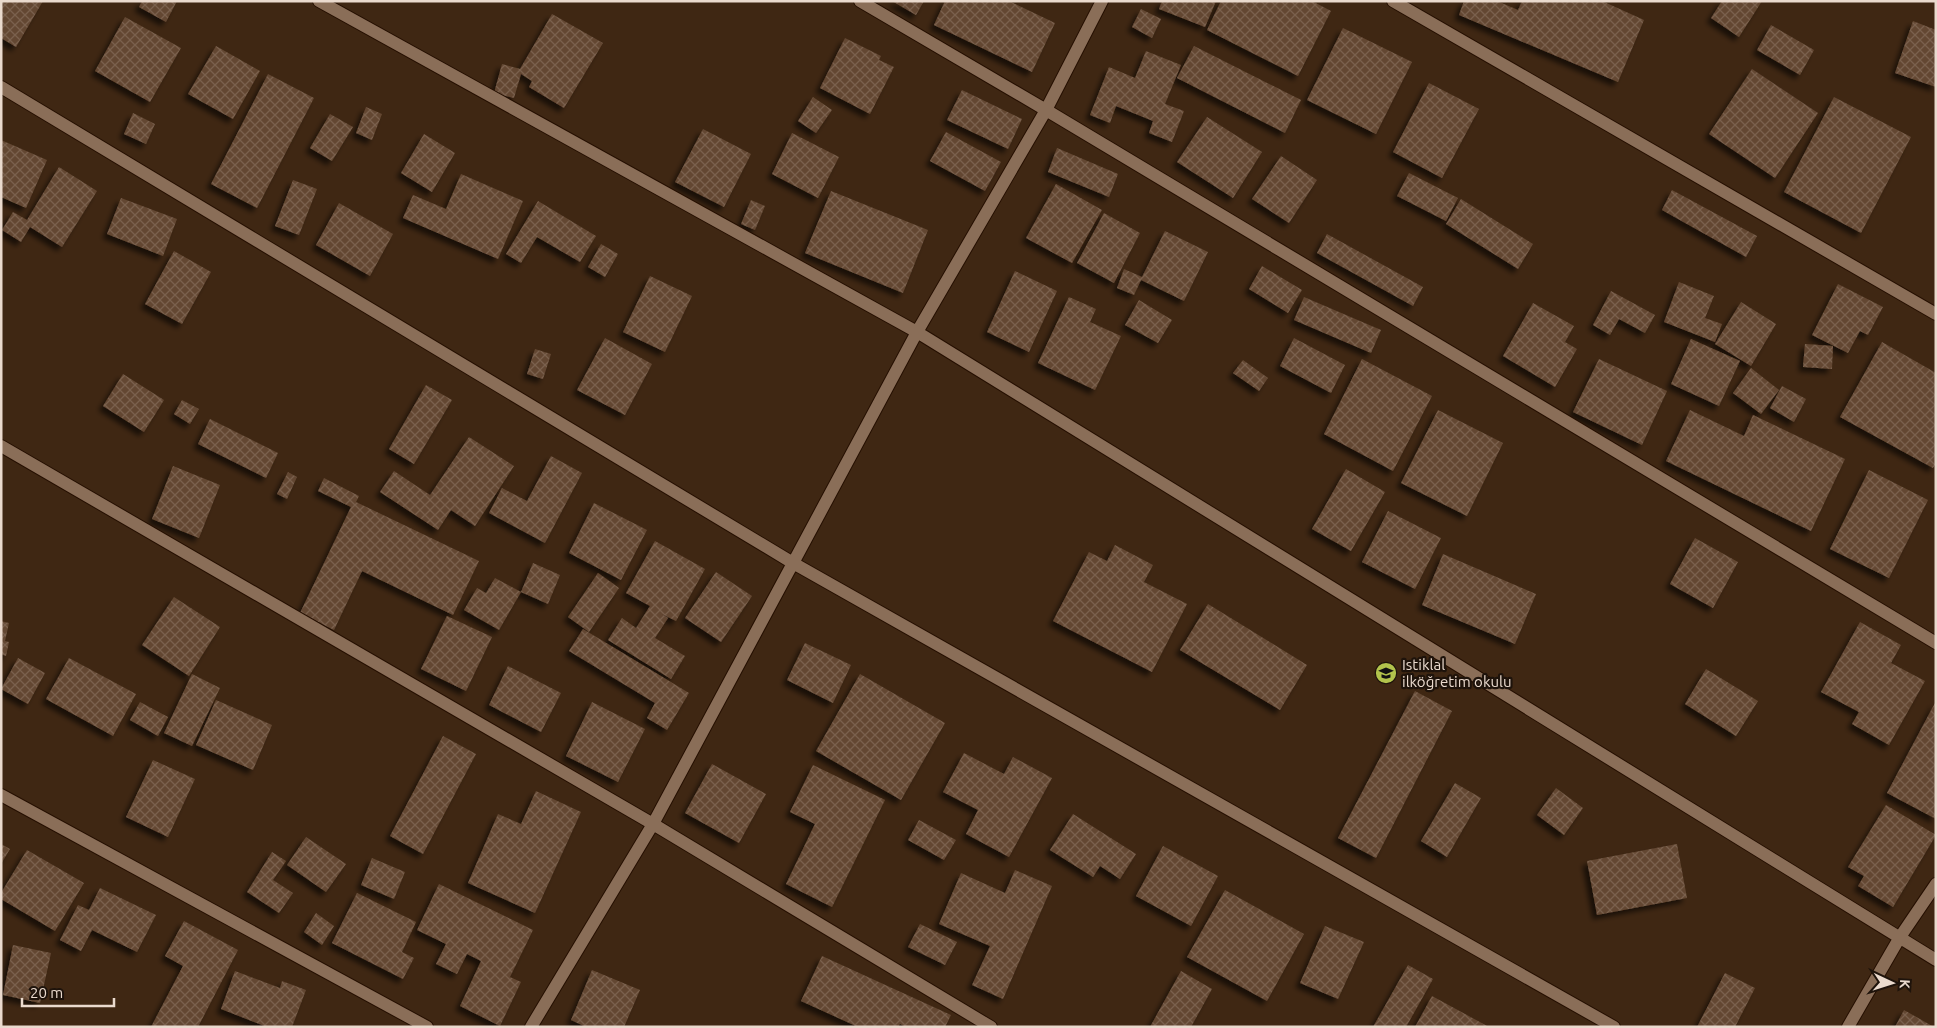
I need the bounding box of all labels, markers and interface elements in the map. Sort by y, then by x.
place label: Istiklal ilköğretim okulu [1402,656,1512,690]
school or university icon: Istiklal ilköğretim okulu [1374,661,1398,685]
north arrow [1867,958,1917,1008]
scale bar [22,976,115,1008]
text: K [1897,979,1913,990]
text: 20 m [30,984,63,1001]

